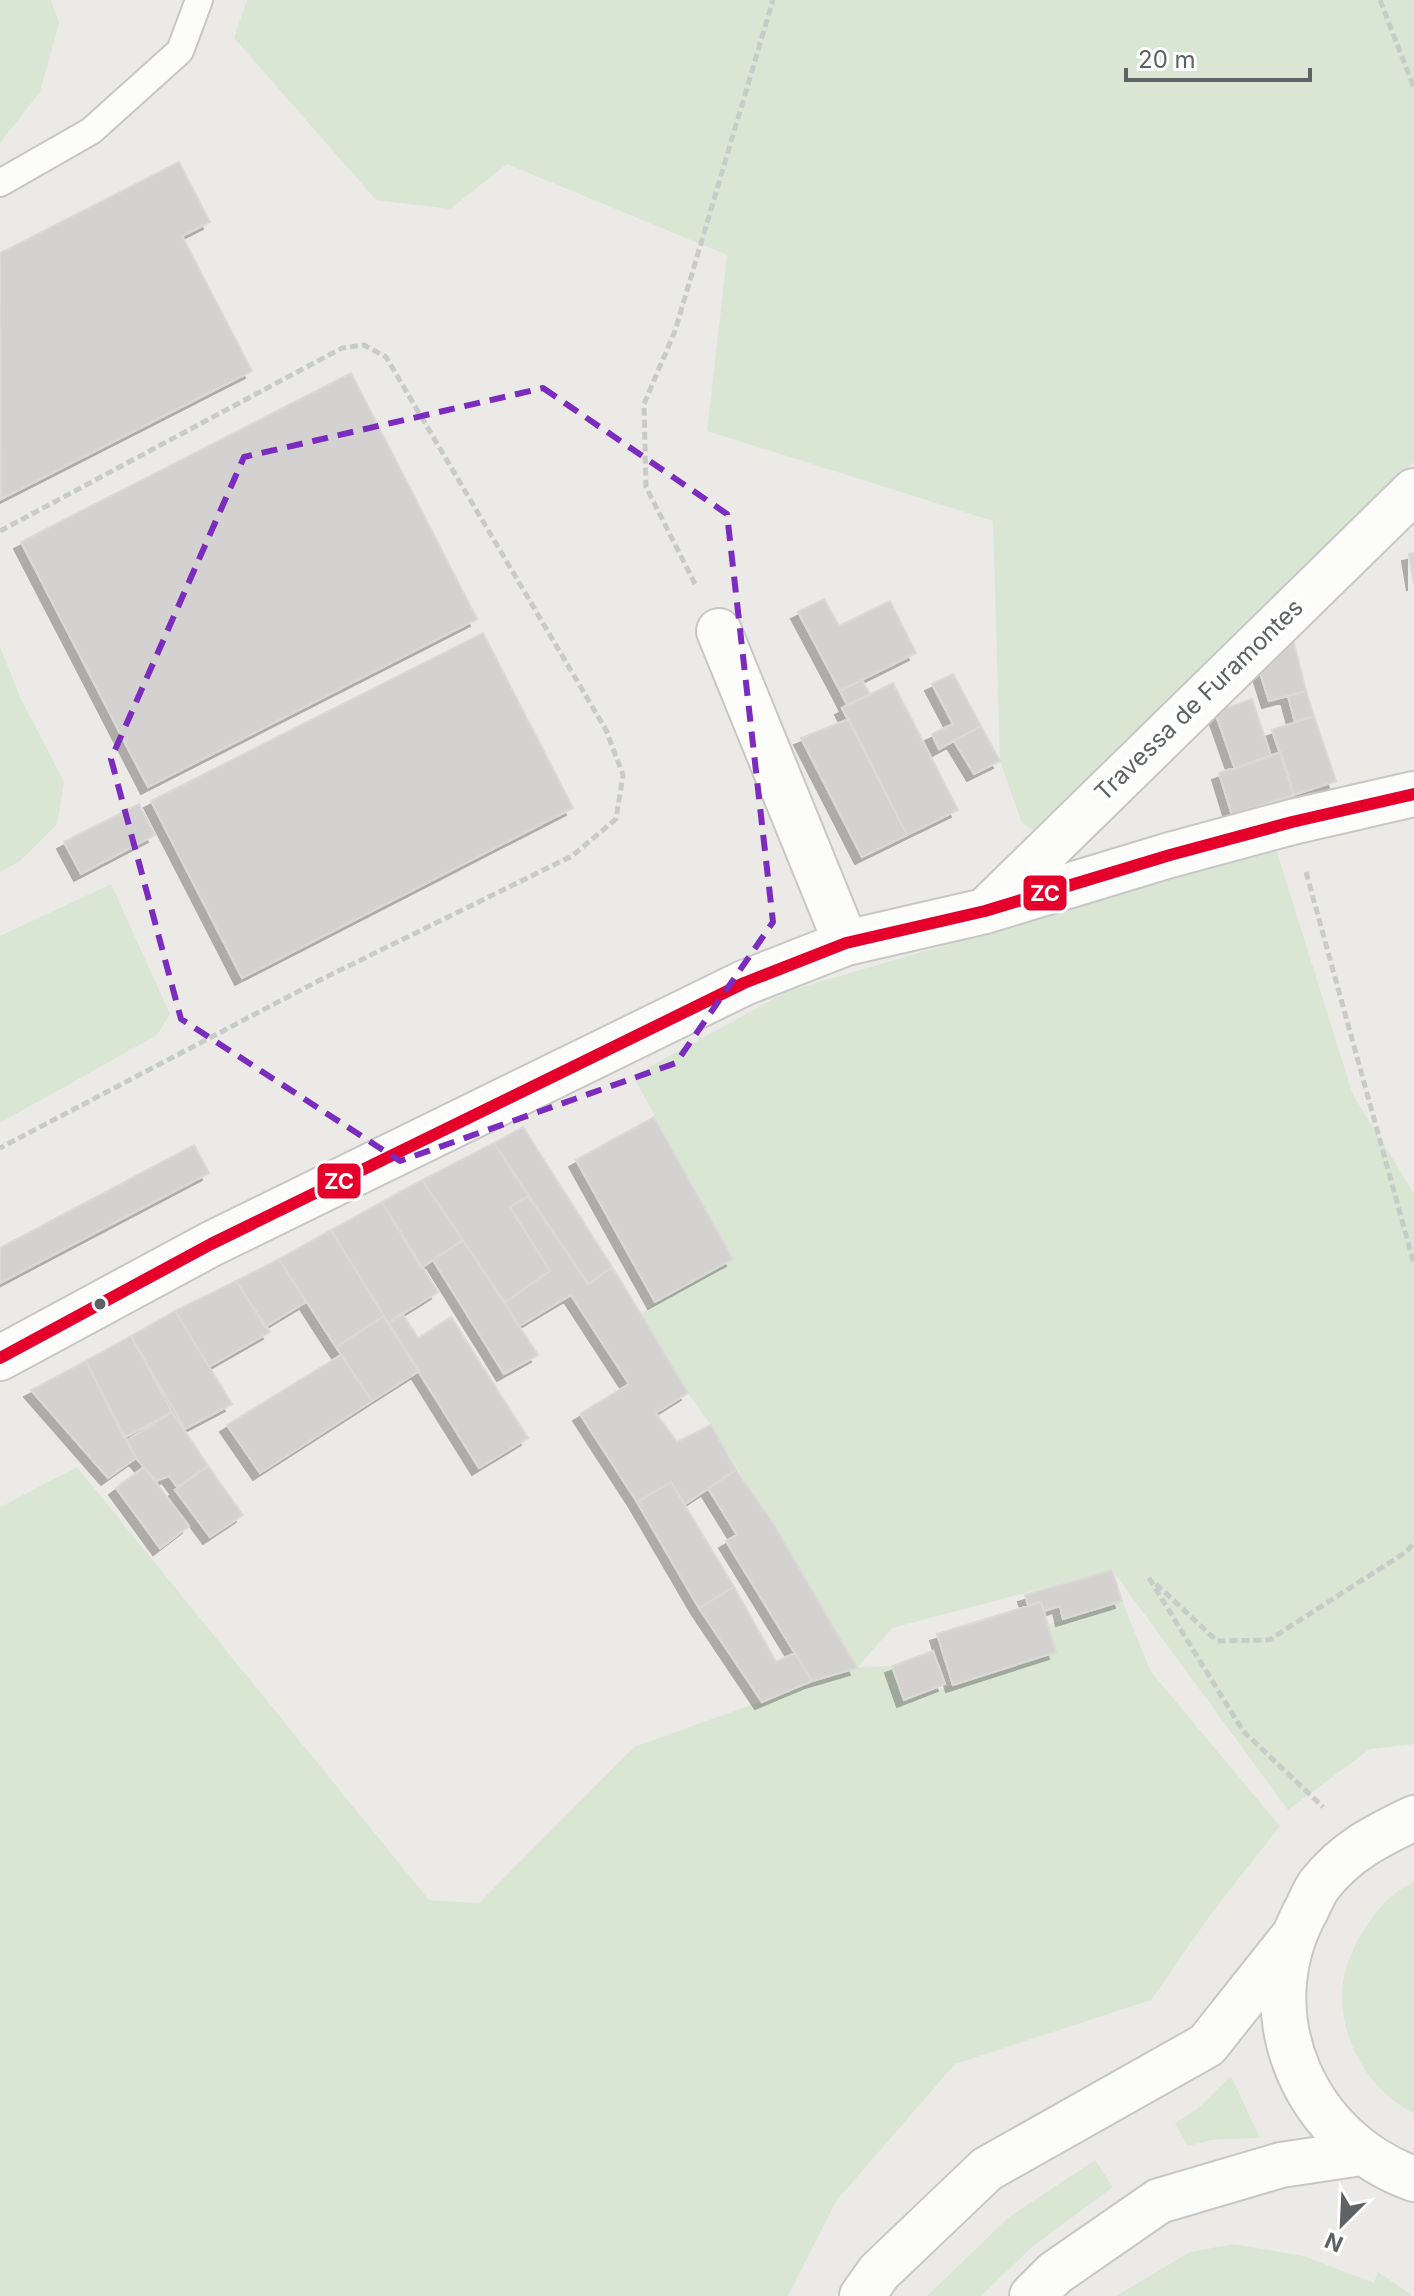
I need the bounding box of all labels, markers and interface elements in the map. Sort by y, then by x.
scale bar [1126,32,1310,82]
text: 20 m [1138,45,1196,74]
street label: Travessa de Furamontes [1089,593,1309,807]
line badge: ZC [1022,874,1068,912]
text: ZC [1030,880,1060,906]
line badge: ZC [316,1162,362,1200]
text: ZC [324,1168,354,1194]
unlabelled marker [92,1296,108,1312]
north arrow [1302,2184,1382,2264]
text: N [1321,2227,1347,2258]

